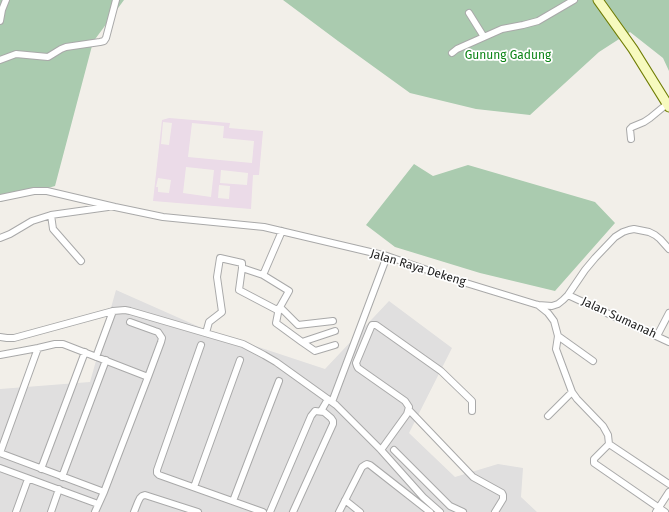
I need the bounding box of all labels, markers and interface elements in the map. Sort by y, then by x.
park label: Gunung Gadung [465,49,551,63]
street label: Jalan Raya Dekeng [368,247,468,289]
street label: Jalan Sumanah [579,294,659,342]

